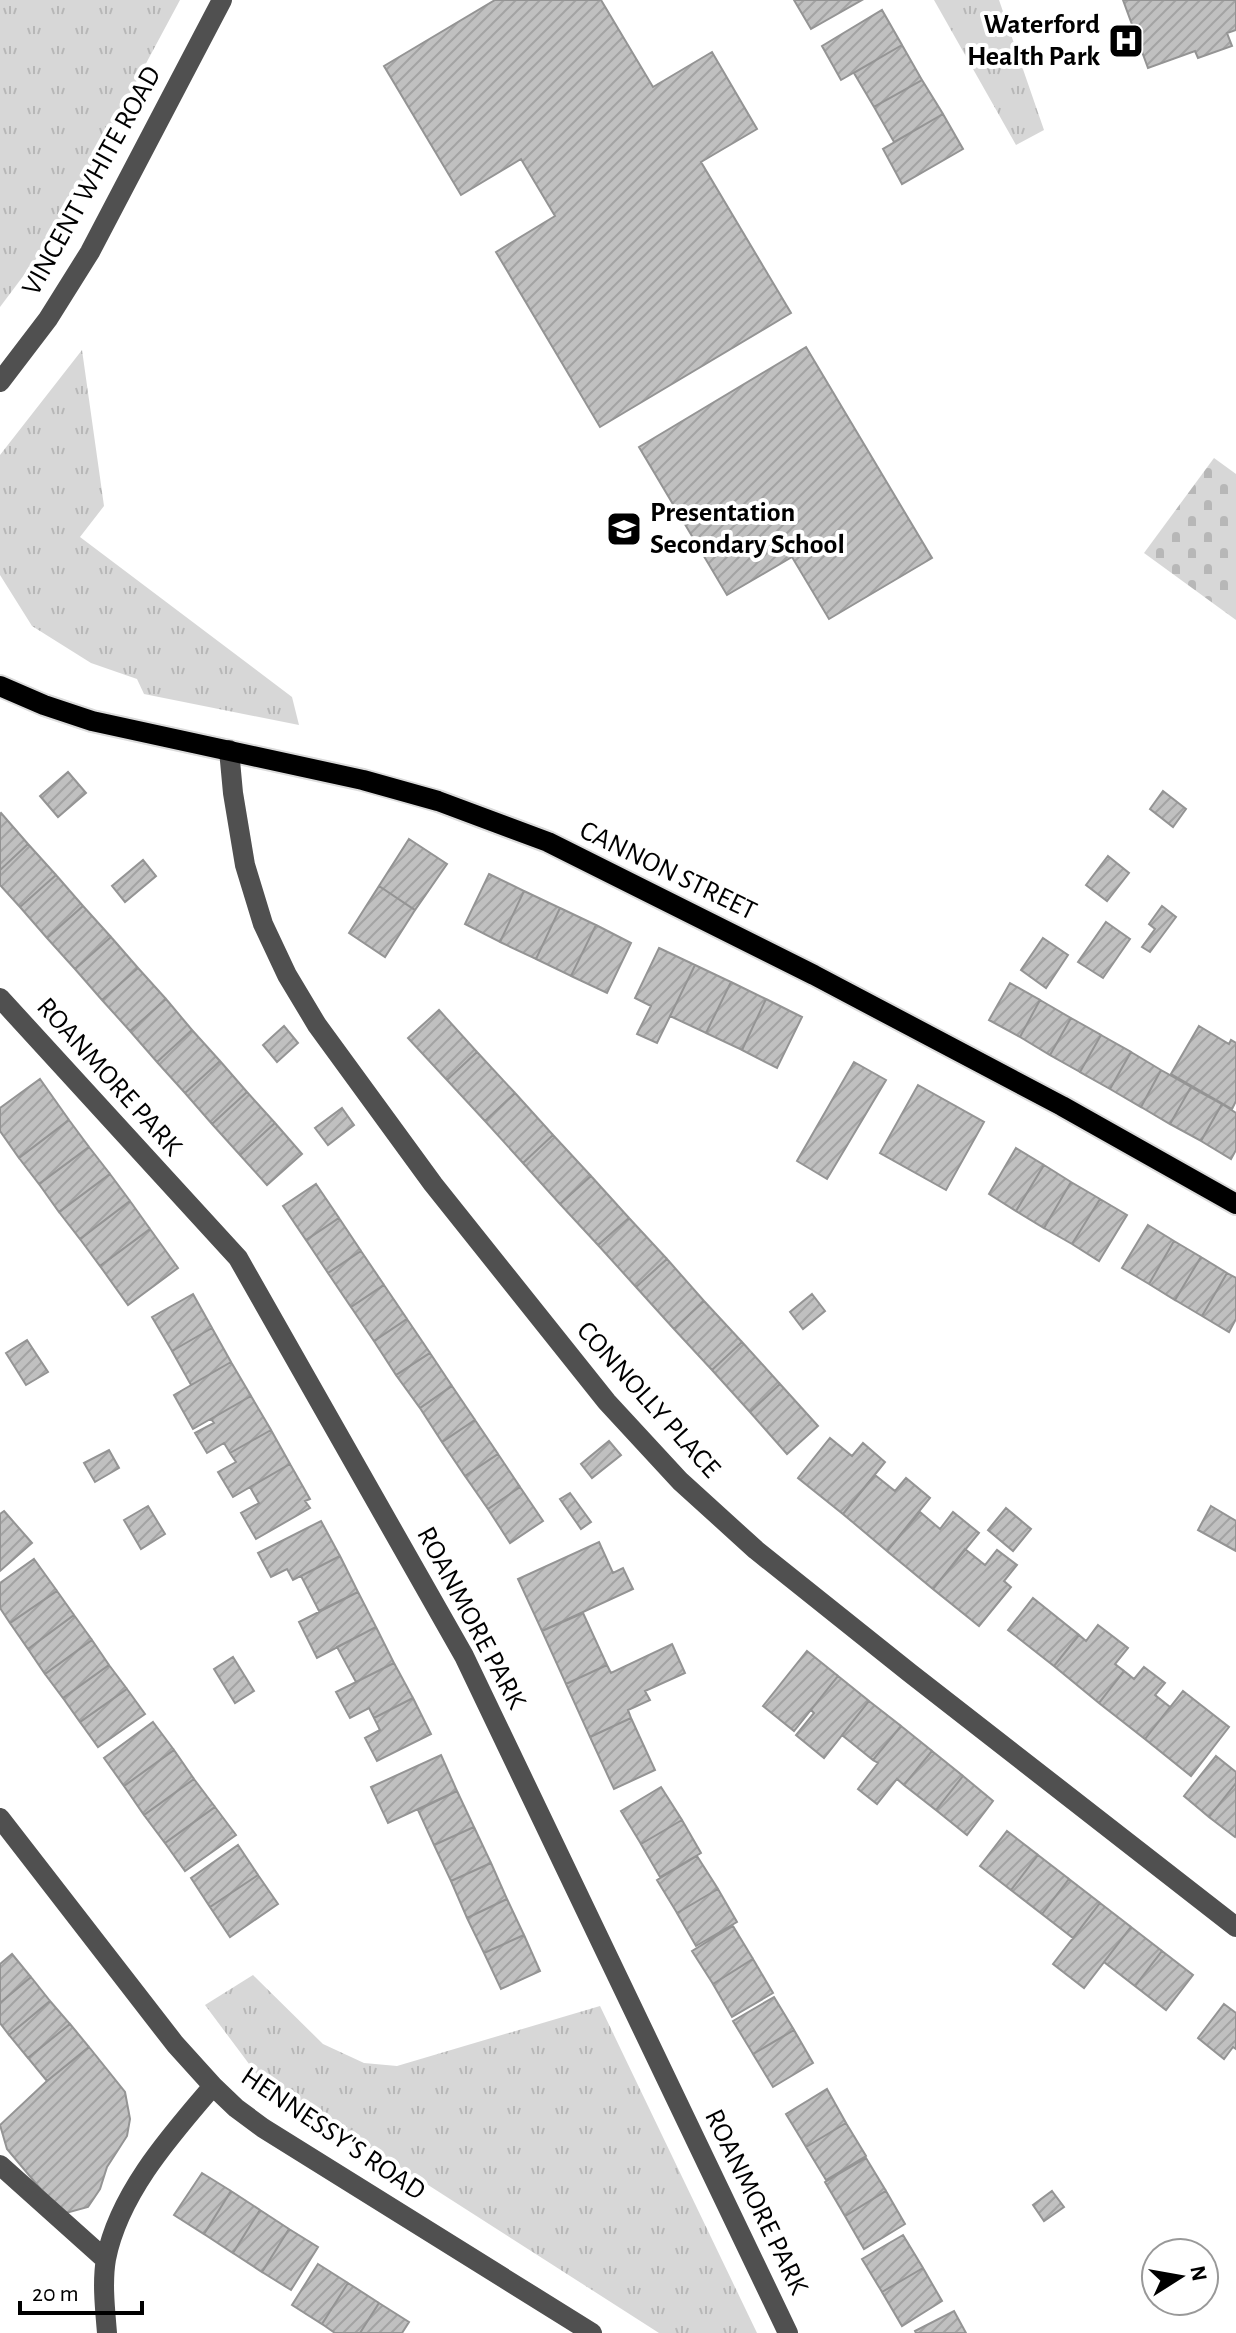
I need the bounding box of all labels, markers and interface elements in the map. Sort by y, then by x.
place label: Waterford Health Park [967,11,1100,71]
hospital icon: Waterford Health Park [1107,22,1145,60]
street label: VINCENT WHITE ROAD [17,62,167,300]
place label: Presentation Secondary School [650,499,845,559]
school or university icon: Presentation Secondary School [605,510,643,548]
street label: CANNON STREET [575,816,761,926]
street label: ROANMORE PARK [31,993,187,1162]
street label: CONNOLLY PLACE [571,1317,725,1483]
street label: ROANMORE PARK [411,1522,531,1714]
street label: HENNESSY'S ROAD [236,2062,430,2206]
street label: ROANMORE PARK [699,2105,813,2299]
north arrow [1140,2237,1220,2317]
text: N [1186,2264,1211,2283]
scale bar [20,2265,142,2315]
text: 20 m [32,2282,79,2306]

